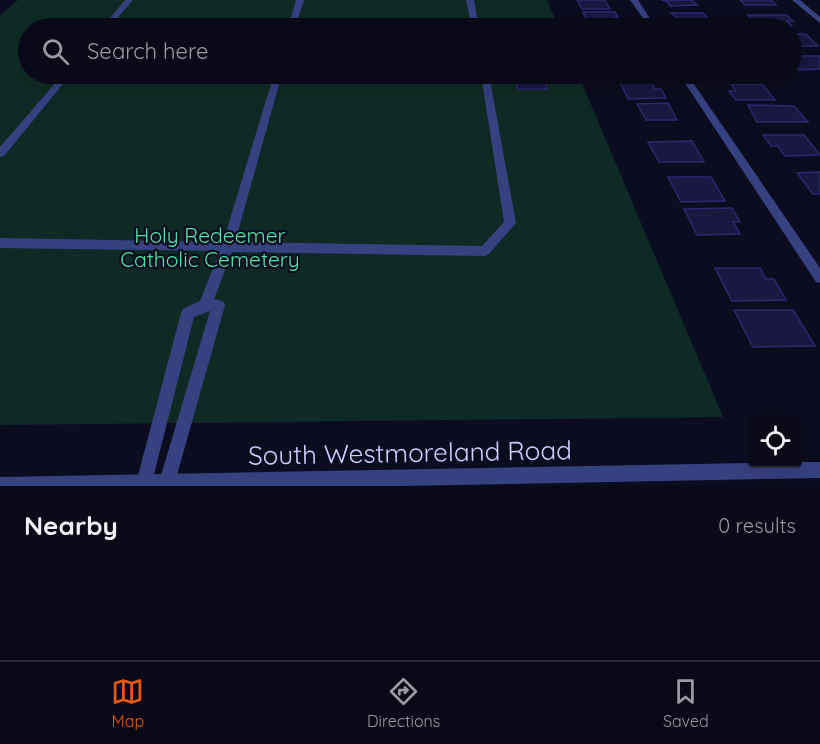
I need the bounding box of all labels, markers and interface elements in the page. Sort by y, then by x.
search box [18,18,802,84]
icon: search [39,35,72,68]
text: Search here [87,37,208,65]
park label: Holy Redeemer Catholic Cemetery [120,222,300,272]
map controls [748,414,802,468]
button: locate [748,414,802,468]
street label: South Westmoreland Road [248,433,572,472]
text: Nearby [24,509,118,542]
text: 0 results [718,513,796,538]
tab: Map [111,675,144,731]
tab: Directions [367,675,440,731]
tab: Saved [663,675,709,731]

